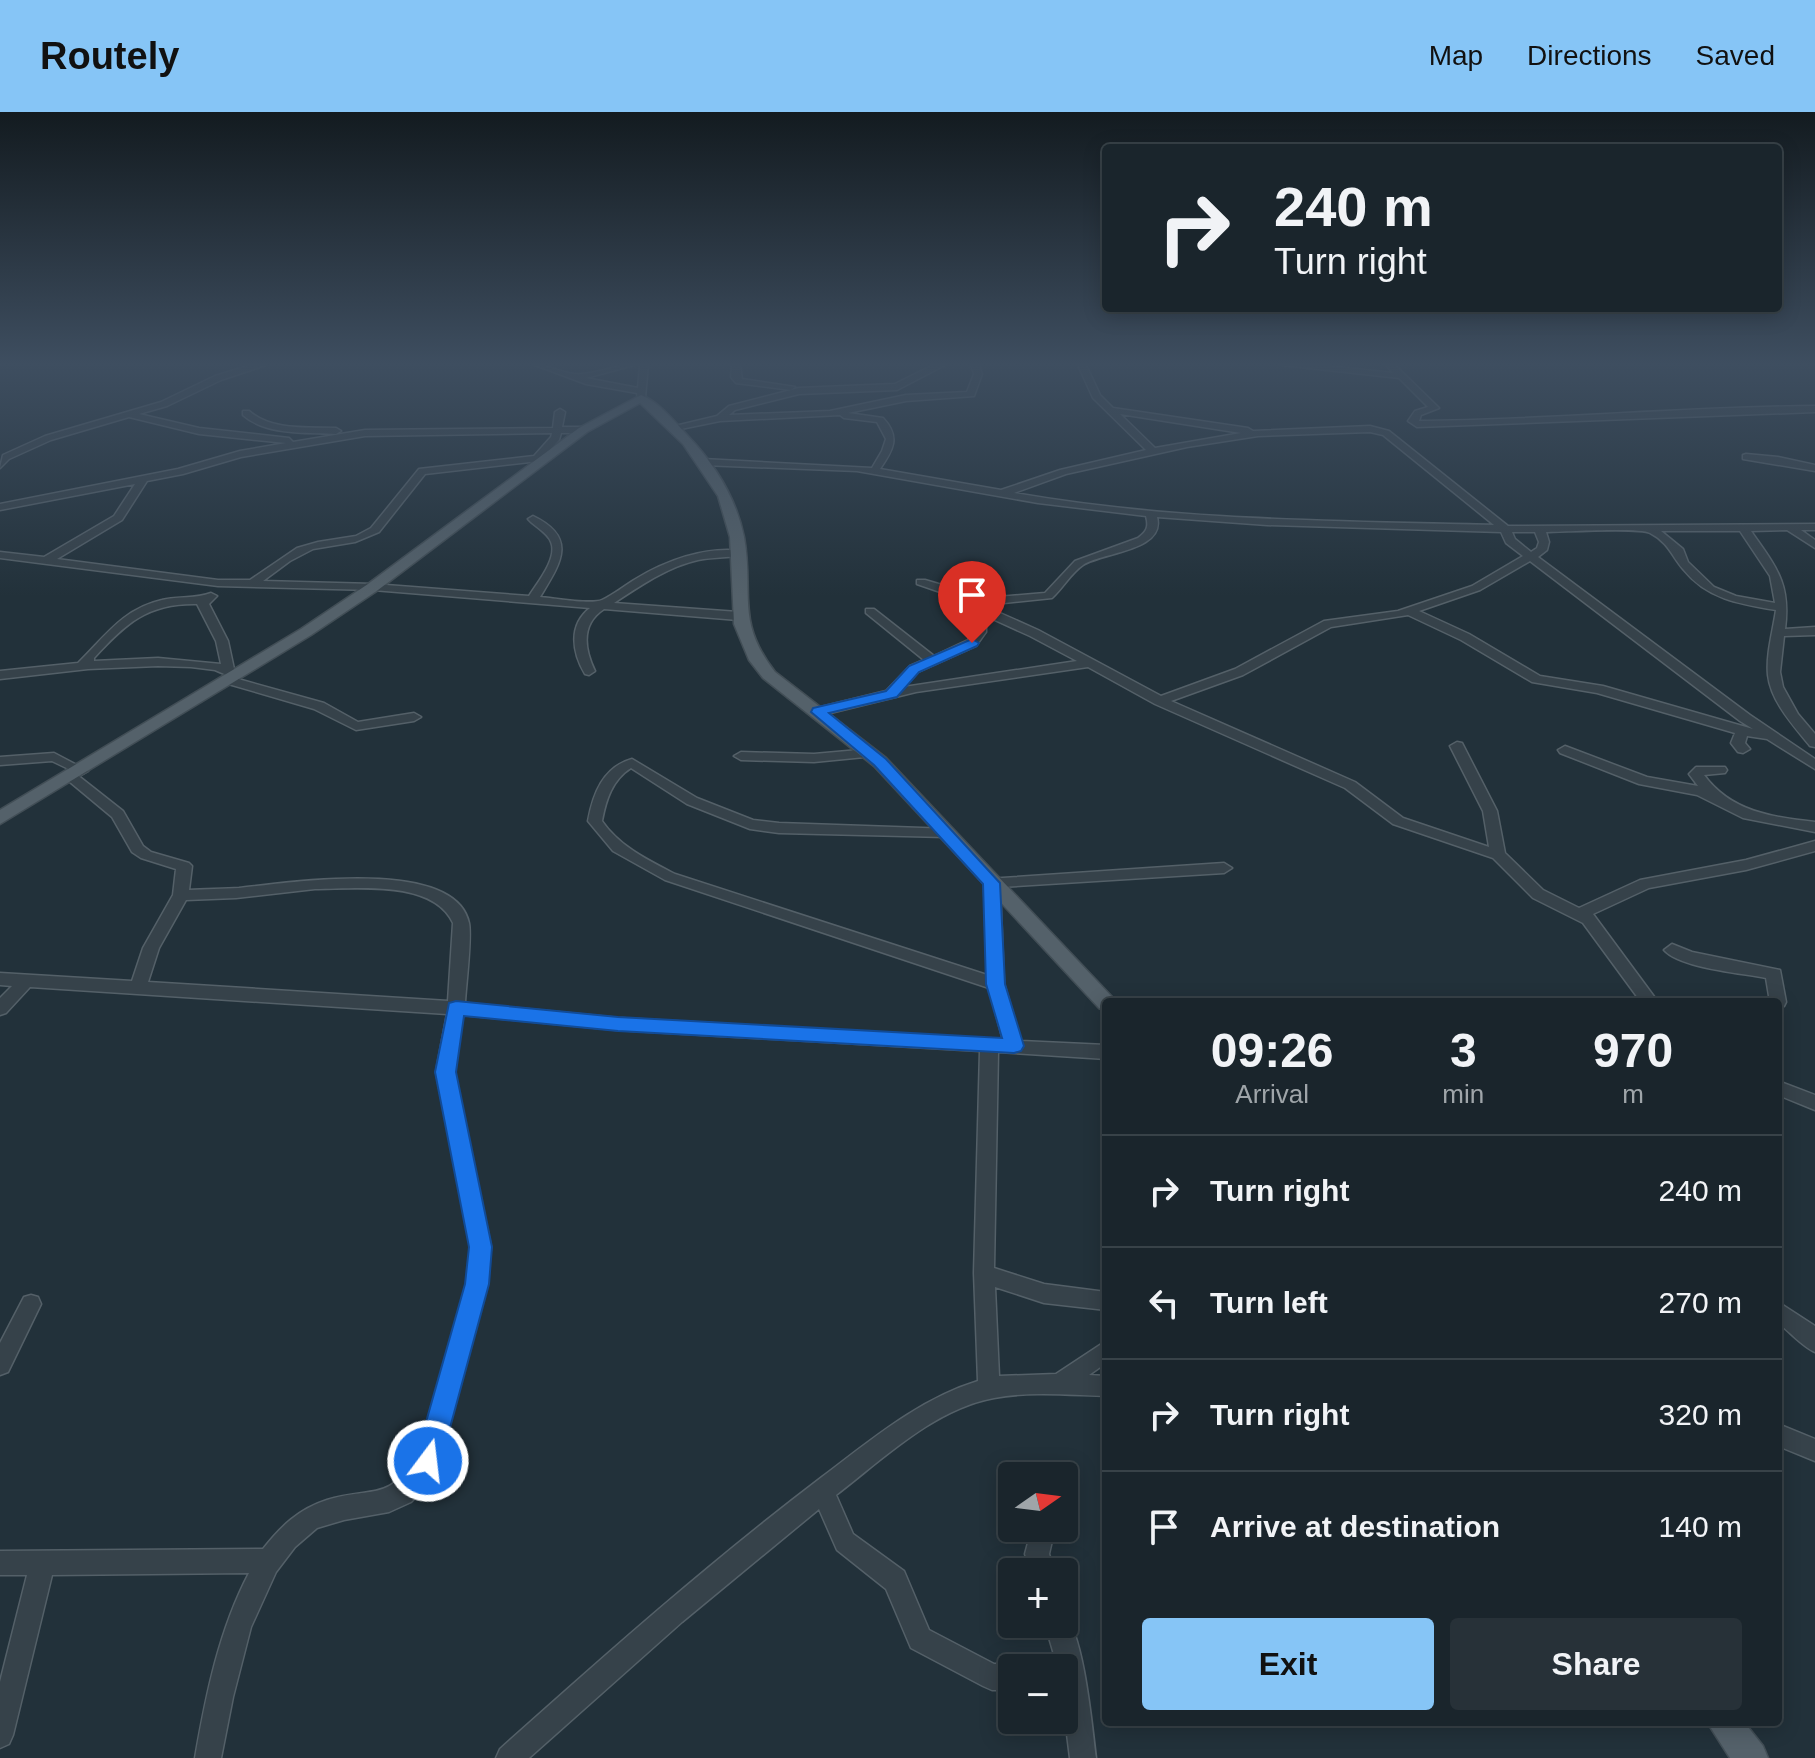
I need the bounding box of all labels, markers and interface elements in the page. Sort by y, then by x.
text: Routely [40,35,179,77]
text: Map [1429,40,1483,71]
text: Directions [1527,40,1652,71]
text: Saved [1696,40,1775,71]
text: 240 m [1274,175,1433,238]
icon: right [1142,176,1246,280]
text: Turn right [1274,241,1427,282]
pin [938,561,1006,643]
icon: arrive [950,573,994,617]
text: 09:26 [1211,1024,1334,1077]
text: 3 [1450,1024,1477,1077]
text: 970 [1593,1024,1673,1077]
text: Arrival [1235,1079,1309,1109]
text: min [1442,1079,1484,1109]
text: m [1622,1079,1644,1109]
icon: right [1142,1169,1186,1213]
text: Turn right [1210,1174,1349,1207]
text: 240 m [1659,1174,1742,1207]
icon: left [1142,1281,1186,1325]
text: Turn left [1210,1286,1328,1319]
text: 270 m [1659,1286,1742,1319]
icon: right [1142,1393,1186,1437]
text: Turn right [1210,1398,1349,1431]
text: 320 m [1659,1398,1742,1431]
position arrow [386,1419,470,1503]
north arrow [998,1462,1078,1542]
map controls [998,1462,1078,1734]
icon: arrive [1142,1505,1186,1549]
text: Arrive at destination [1210,1510,1500,1543]
text: 140 m [1659,1510,1742,1543]
button: + [998,1558,1078,1638]
button: Exit [1142,1618,1434,1710]
button: Share [1450,1618,1742,1710]
button: − [998,1654,1078,1734]

